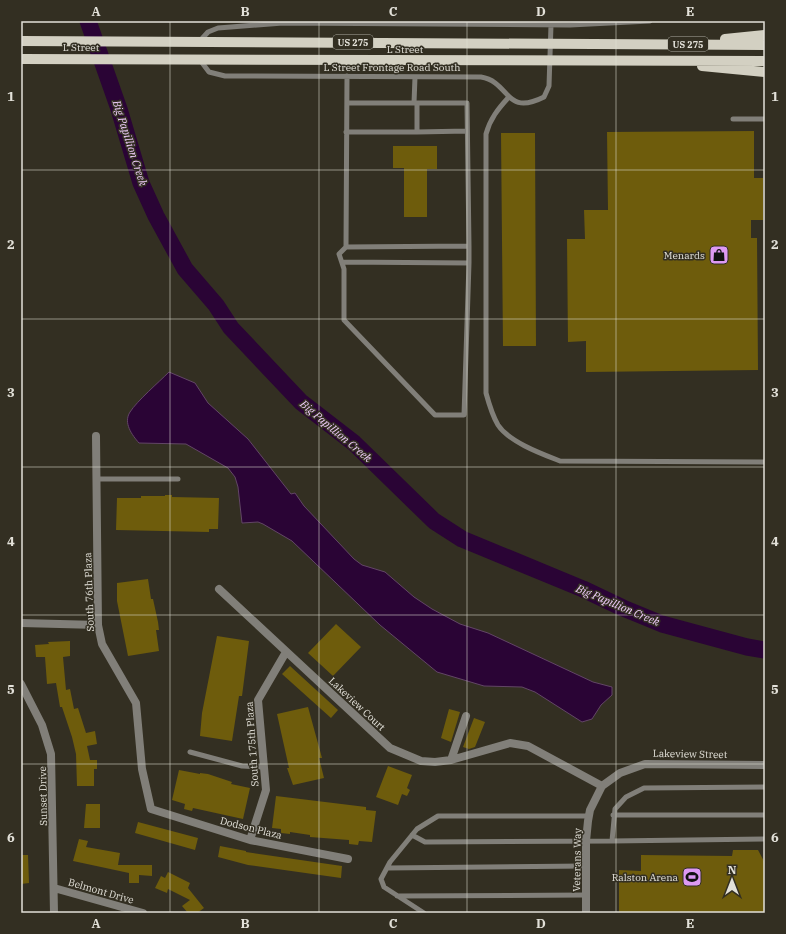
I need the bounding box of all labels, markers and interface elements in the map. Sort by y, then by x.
text: A [91,3,101,20]
text: B [240,3,250,20]
text: C [389,3,398,20]
text: D [536,3,546,20]
text: E [686,3,694,20]
road number: US 275 [333,35,373,49]
road number: US 275 [668,37,708,51]
street label: L Street [63,41,100,54]
street label: L Street [387,43,424,56]
street label: L Street Frontage Road South [324,61,460,74]
text: 1 [7,88,15,105]
text: 1 [771,88,779,105]
water label: Big Papillion Creek [109,97,151,188]
text: 2 [7,236,15,253]
text: 2 [771,236,779,253]
shop icon: Menards [708,244,730,266]
place label: Menards [664,249,705,262]
text: 3 [7,384,15,401]
text: 3 [771,384,779,401]
water label: Big Papillion Creek [297,396,375,465]
text: 4 [7,533,15,550]
text: 4 [771,533,779,550]
street label: South 76th Plaza [81,552,97,632]
water label: Big Papillion Creek [573,581,662,629]
street label: Lakeview Court [326,674,388,734]
text: 5 [7,681,15,698]
text: 5 [771,681,779,698]
street label: South 175th Plaza [243,701,261,787]
street label: Lakeview Street [653,747,728,761]
street label: Sunset Drive [36,766,50,826]
street label: Dodson Plaza [219,814,284,842]
street label: Veterans Way [570,827,584,892]
text: 6 [7,829,15,846]
text: 6 [771,829,779,846]
north arrow [712,860,752,900]
text: N [728,863,737,877]
sports icon: Ralston Arena [681,866,703,888]
place label: Ralston Arena [612,871,679,884]
street label: Belmont Drive [67,875,135,907]
text: A [91,915,101,932]
text: B [240,915,250,932]
text: C [389,915,398,932]
text: D [536,915,546,932]
text: E [686,915,694,932]

